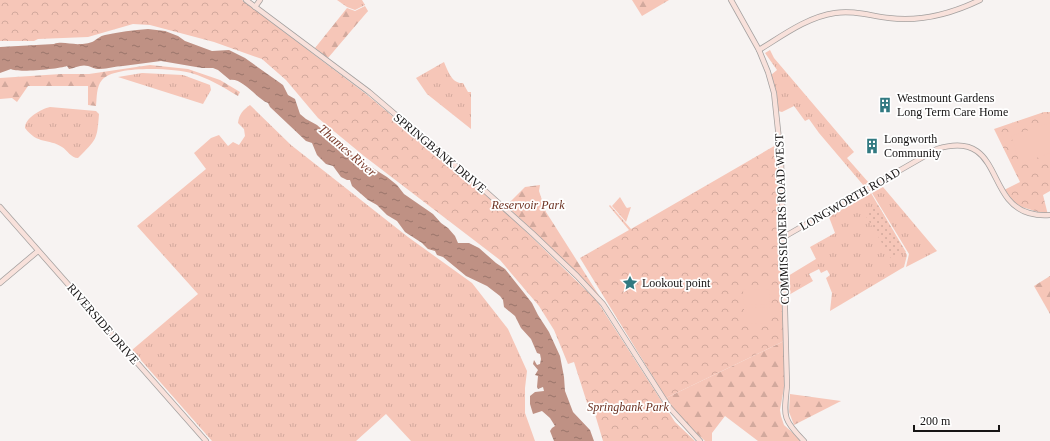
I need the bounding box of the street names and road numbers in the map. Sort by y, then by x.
street label: SPRINGBANK DRIVE [391,110,489,196]
street label: COMMISSIONERS ROAD WEST [772,133,792,305]
street label: LONGWORTH ROAD [797,164,903,233]
street label: RIVERSIDE DRIVE [64,281,142,367]

